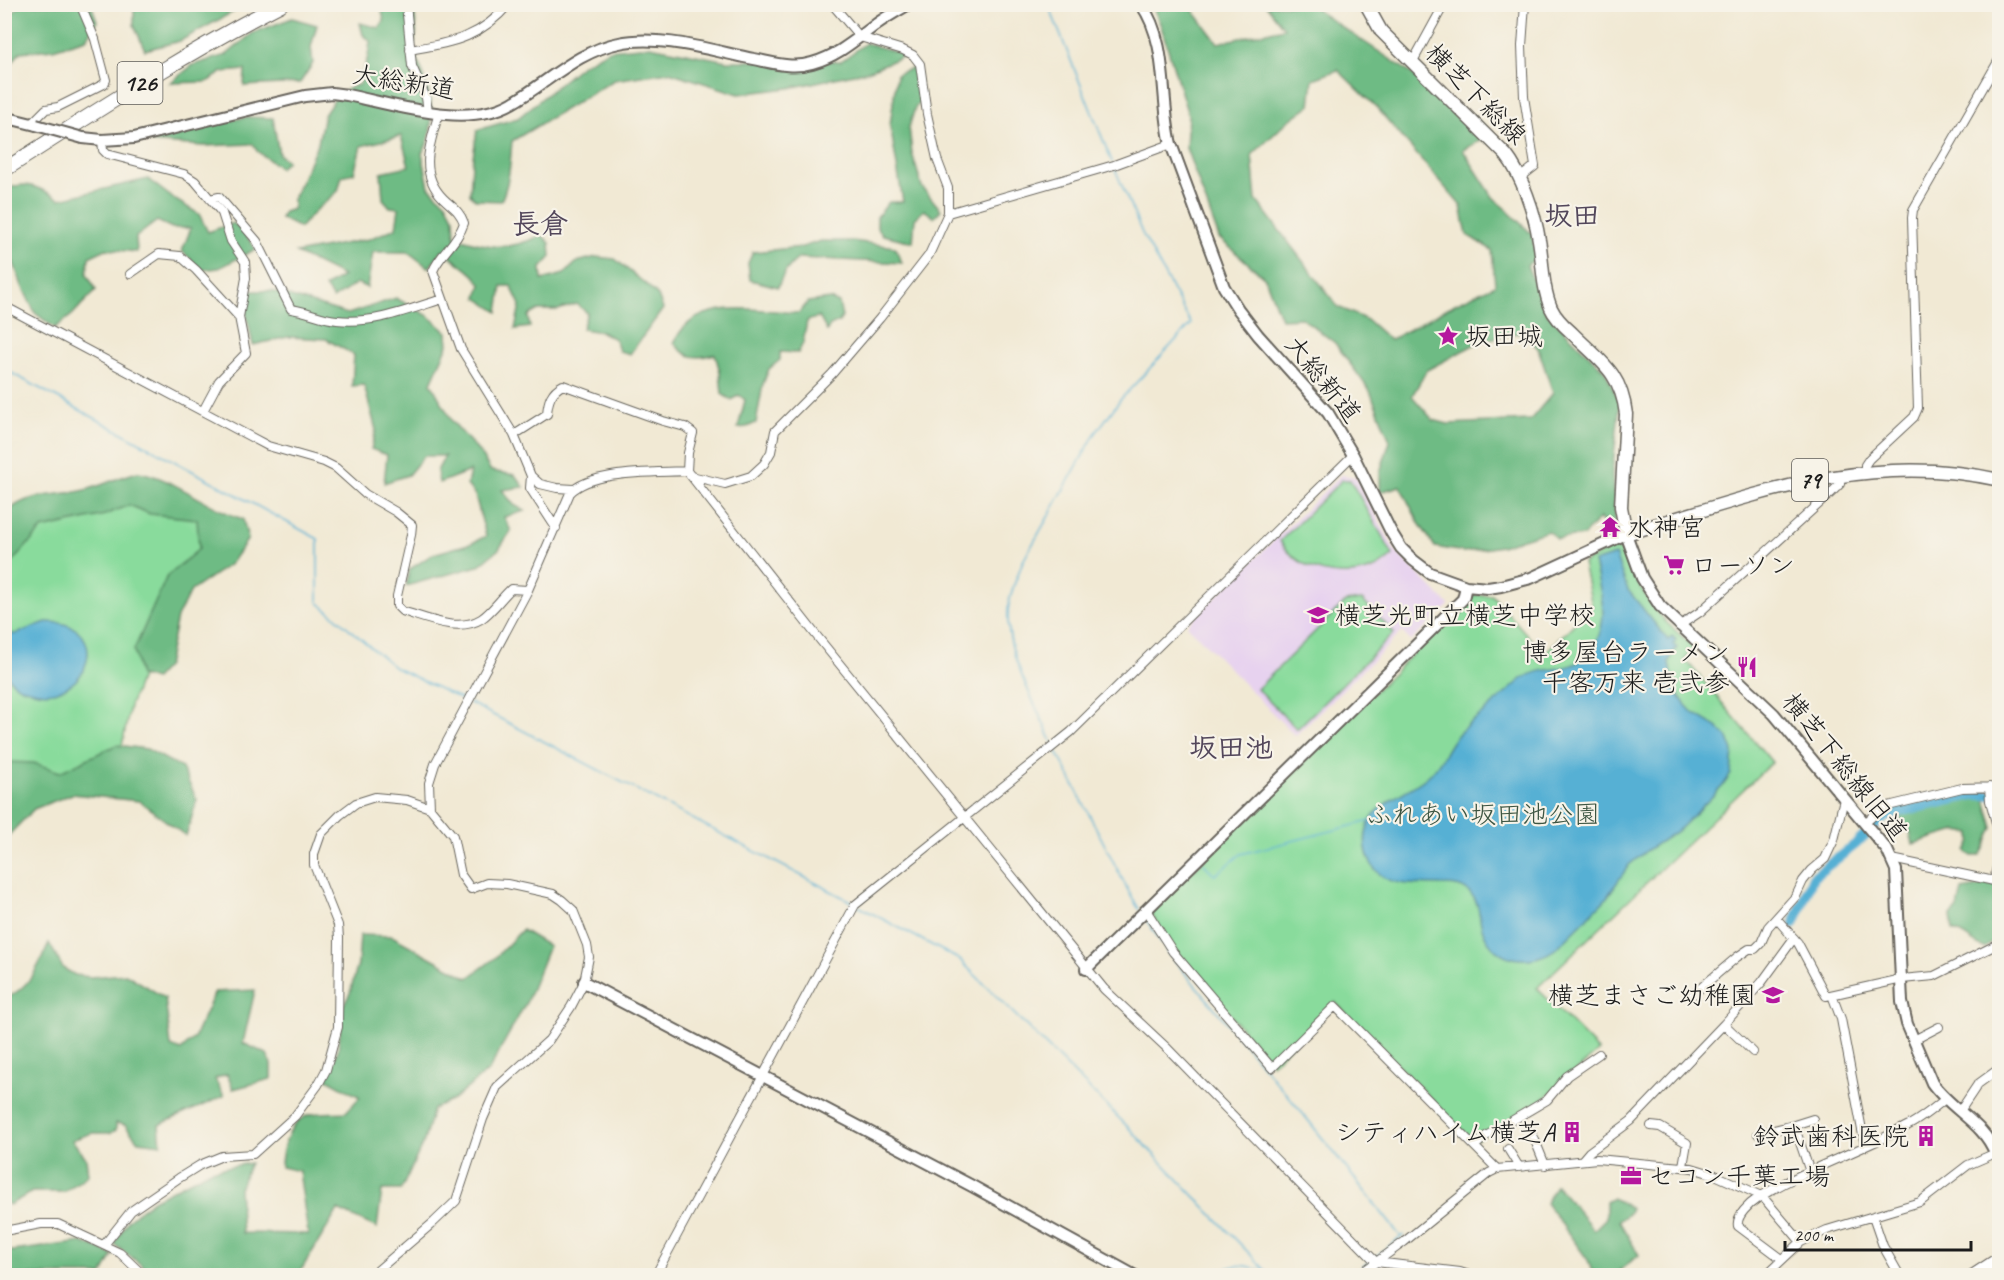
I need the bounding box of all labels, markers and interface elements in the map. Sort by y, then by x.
street label: 横芝下総線 [1418,36,1534,152]
street label: 大総新道 [350,58,458,106]
road number: 126 [118,62,162,104]
district label: 坂田 [1544,198,1600,233]
district label: 長倉 [512,206,568,241]
place label: 坂田城 [1465,320,1543,353]
place icon: 坂田城 [1436,324,1460,348]
street label: 大総新道 [1277,328,1369,430]
road number: 79 [1792,459,1828,501]
place label: 水神宮 [1627,511,1705,544]
temple icon: 水神宮 [1598,515,1622,539]
place label: ローソン [1691,549,1795,582]
supermarket icon: ローソン [1662,553,1686,577]
place label: 横芝光町立横芝中学校 [1335,599,1595,632]
school or university icon: 横芝光町立横芝中学校 [1306,603,1330,627]
place label: 博多屋台ラーメン 千客万来 壱弐参 [1522,636,1730,699]
restaurant icon: 博多屋台ラーメン 千客万来 壱弐参 [1735,655,1759,679]
street label: 横芝下総線旧道 [1775,686,1915,848]
district label: 坂田池 [1189,730,1273,765]
park label: ふれあい坂田池公園 [1366,798,1600,831]
place label: 横芝まさご幼稚園 [1548,979,1756,1012]
school or university icon: 横芝まさご幼稚園 [1761,983,1785,1007]
place label: シティハイム横芝A [1335,1116,1557,1149]
building icon: シティハイム横芝A [1560,1120,1584,1144]
place label: 鈴武歯科医院 [1753,1120,1909,1153]
building icon: 鈴武歯科医院 [1914,1124,1938,1148]
place label: セコン千葉工場 [1648,1160,1830,1193]
office icon: セコン千葉工場 [1619,1164,1643,1188]
scale bar [1785,1214,1971,1252]
text: 200 m [1794,1224,1835,1246]

